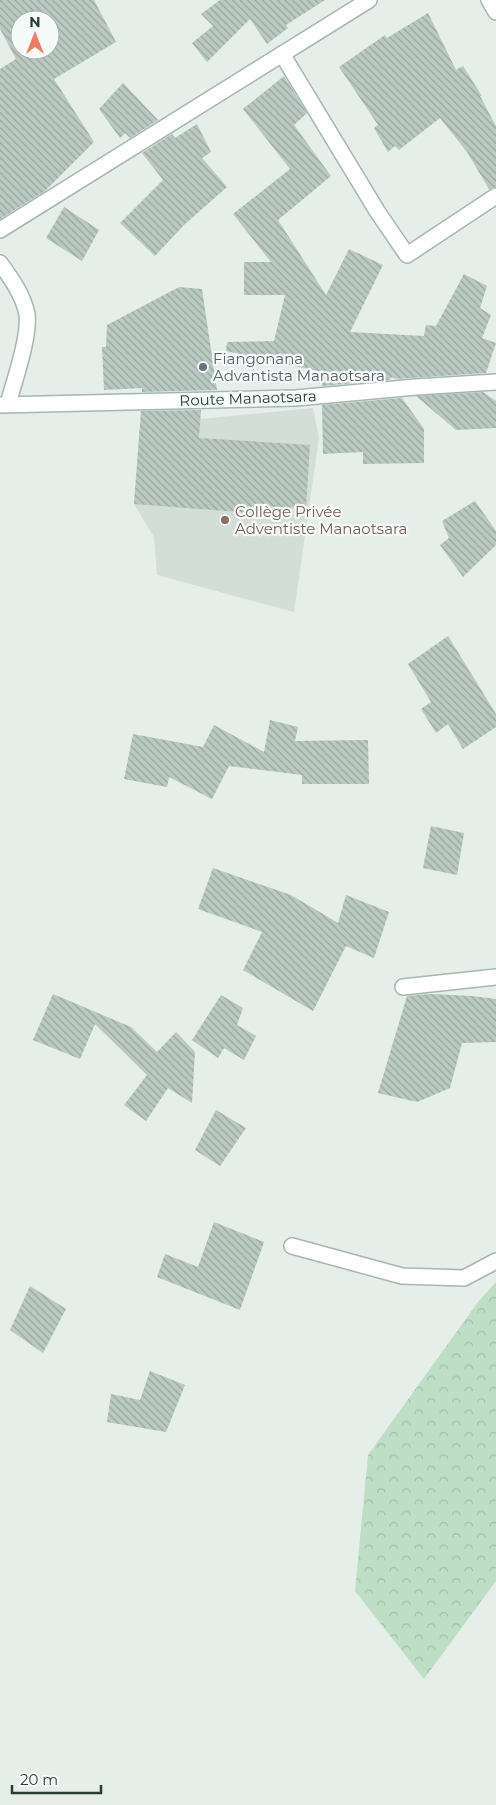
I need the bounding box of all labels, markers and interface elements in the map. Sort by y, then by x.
north arrow [10,10,60,60]
text: N [29,13,41,31]
place label: Fiangonana Advantista Manaotsara [213,349,385,385]
marker: Fiangonana Advantista Manaotsara [197,361,209,373]
street label: Route Manaotsara [179,386,317,410]
place label: Collège Privée Adventiste Manaotsara [235,502,407,538]
marker: Collège Privée Adventiste Manaotsara [219,514,231,526]
scale bar [12,1762,101,1794]
text: 20 m [20,1770,58,1789]

